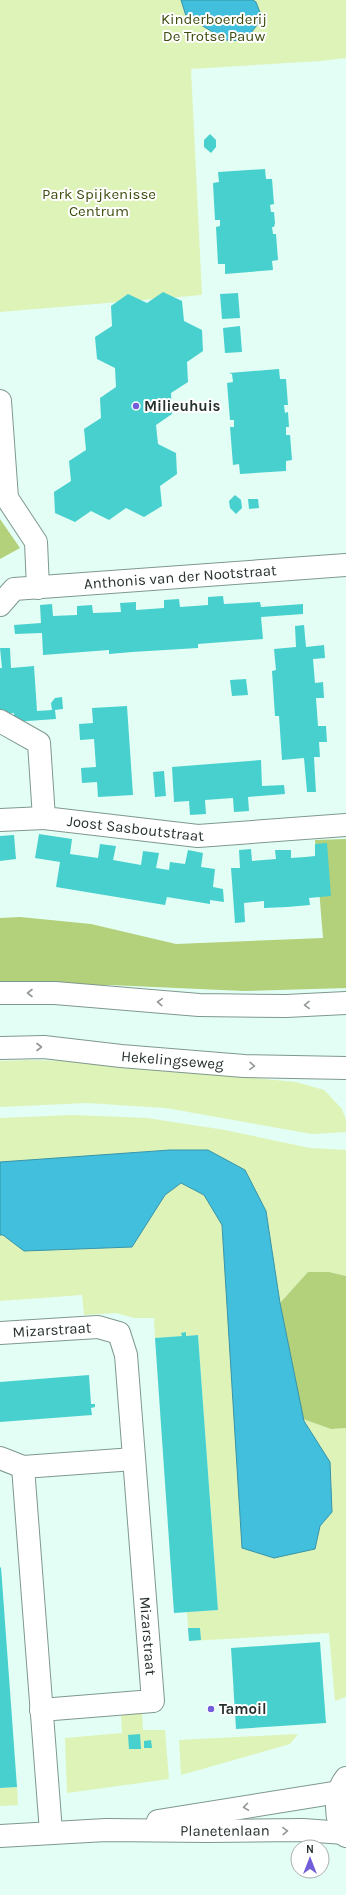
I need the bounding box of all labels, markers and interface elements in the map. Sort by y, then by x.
park label: Kinderboerderij De Trotse Pauw [161,10,267,45]
park label: Park Spijkenisse Centrum [42,185,156,220]
place label: Milieuhuis [144,397,221,415]
marker: Milieuhuis [131,401,141,411]
street label: Anthonis van der Nootstraat [83,561,278,593]
street label: Joost Sasboutstraat [66,812,205,845]
one-way arrow [27,989,33,997]
one-way arrow [157,998,163,1007]
one-way arrow [304,1001,310,1009]
one-way arrow [36,1043,42,1051]
street label: Hekelingseweg [120,1047,225,1073]
one-way arrow [249,1062,255,1070]
street label: Mizarstraat [12,1318,92,1341]
street label: Mizarstraat [136,1596,160,1677]
place label: Tamoil [219,1700,267,1718]
marker: Tamoil [206,1704,216,1714]
one-way arrow [242,1802,249,1811]
street label: Planetenlaan [180,1821,270,1840]
one-way arrow [282,1826,288,1835]
north arrow [290,1839,330,1879]
text: N [306,1843,314,1856]

